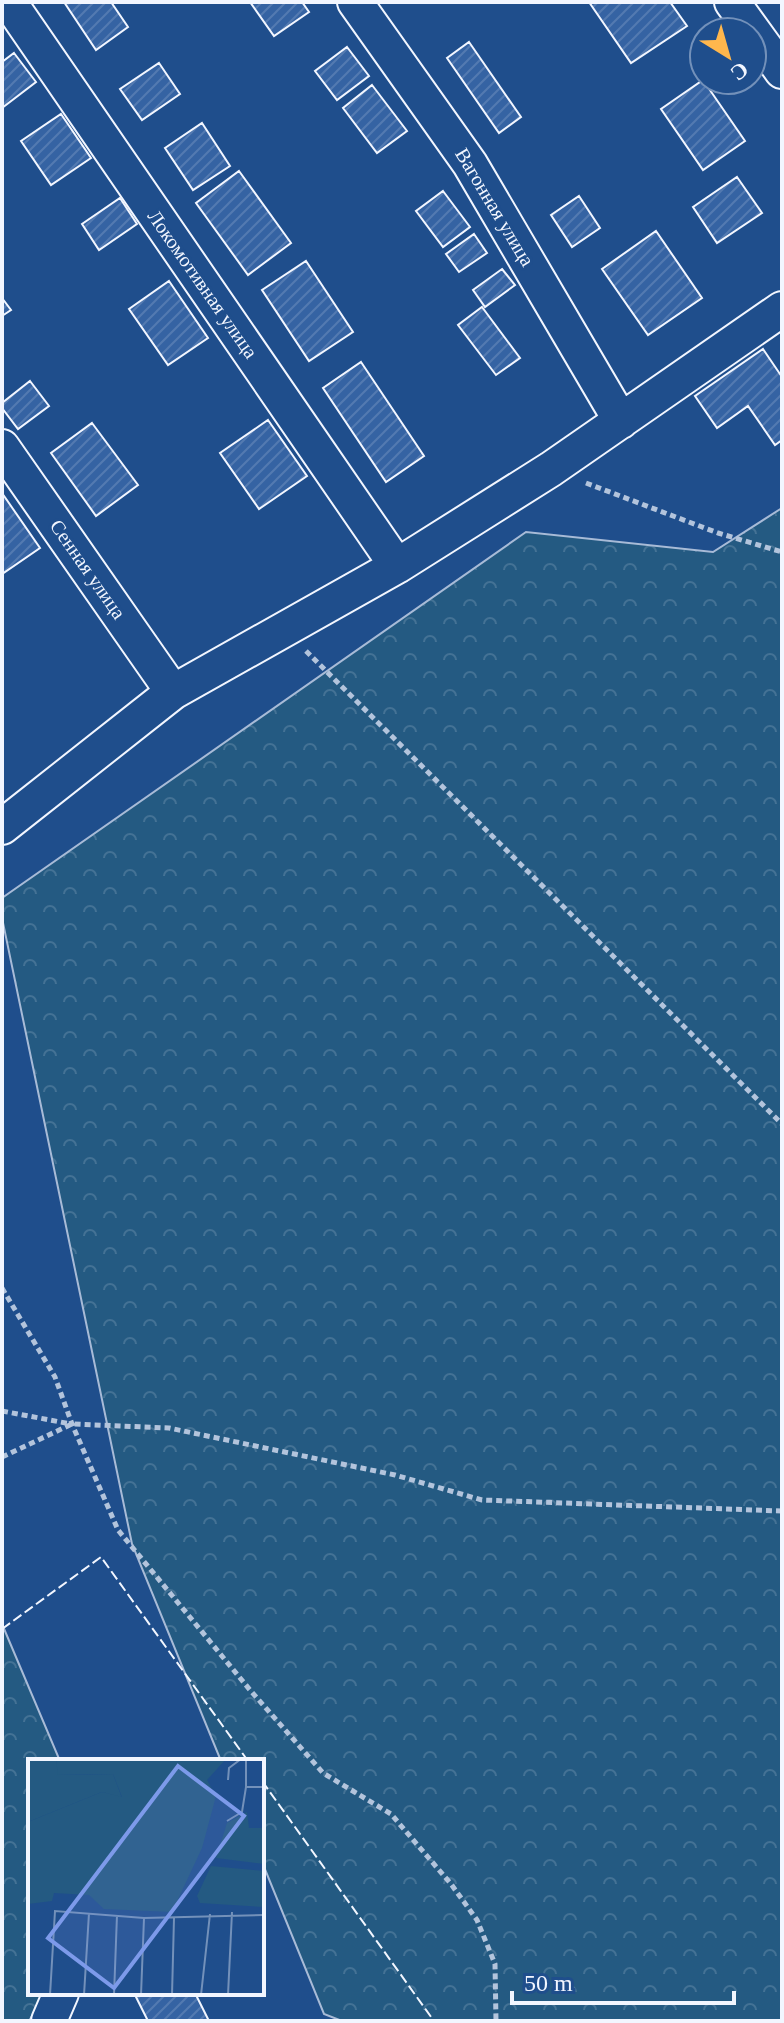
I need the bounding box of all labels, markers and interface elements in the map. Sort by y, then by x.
north arrow [688,16,768,96]
text: С [726,57,754,86]
street label: Вагонная улица [450,144,539,271]
street label: Локомотивная улица [143,206,263,363]
street label: Сенная улица [45,515,130,624]
inset map [28,1759,264,1995]
scale bar [512,1955,734,2005]
text: 50 m [524,1970,573,1996]

